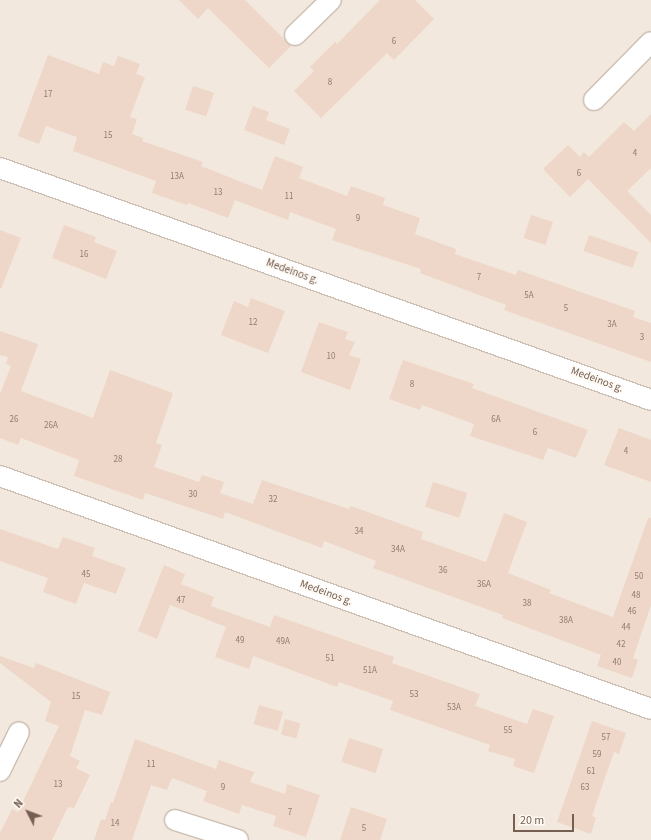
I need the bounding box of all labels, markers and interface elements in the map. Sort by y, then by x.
house number: 6 [392,37,396,47]
house number: 8 [328,78,332,88]
house number: 17 [44,90,52,100]
house number: 15 [104,131,112,141]
house number: 4 [633,149,637,159]
house number: 6 [577,169,581,179]
house number: 13A [170,172,184,182]
house number: 13 [214,188,222,198]
house number: 11 [285,192,293,202]
house number: 9 [356,214,360,224]
house number: 16 [80,250,88,260]
street label: Medeinos g. [264,256,320,288]
house number: 7 [477,273,481,283]
house number: 5A [524,291,534,301]
house number: 5 [564,304,568,314]
house number: 12 [249,318,257,328]
house number: 3A [607,320,617,330]
house number: 3 [640,333,644,343]
house number: 10 [327,352,335,362]
street label: Medeinos g. [569,364,625,396]
house number: 8 [410,380,414,390]
house number: 26 [10,415,18,425]
house number: 6A [491,415,501,425]
house number: 26A [44,421,58,431]
house number: 6 [533,428,537,438]
house number: 4 [624,447,628,457]
house number: 28 [114,455,122,465]
house number: 30 [189,490,197,500]
house number: 32 [269,495,277,505]
house number: 34 [355,527,363,537]
house number: 34A [391,545,405,555]
house number: 36 [439,566,447,576]
house number: 45 [82,570,90,580]
house number: 50 [635,572,643,582]
street label: Medeinos g. [298,577,354,609]
house number: 36A [477,580,491,590]
house number: 48 [632,591,640,601]
house number: 47 [177,596,185,606]
house number: 38 [523,599,531,609]
house number: 46 [628,607,636,617]
house number: 38A [559,616,573,626]
house number: 44 [622,623,630,633]
house number: 49 [236,636,244,646]
house number: 49A [276,637,290,647]
house number: 42 [617,640,625,650]
house number: 51 [326,654,334,664]
house number: 40 [613,658,621,668]
house number: 51A [363,666,377,676]
house number: 53 [410,690,418,700]
house number: 15 [72,692,80,702]
house number: 53A [447,703,461,713]
house number: 55 [504,726,512,736]
house number: 57 [602,733,610,743]
house number: 59 [593,750,601,760]
house number: 11 [147,760,155,770]
house number: 61 [587,767,595,777]
house number: 13 [54,780,62,790]
house number: 9 [221,783,225,793]
house number: 63 [581,783,589,793]
north arrow [8,792,48,832]
text: N [11,796,27,811]
scale bar [515,806,576,832]
house number: 7 [288,808,292,818]
text: 20 m [520,812,544,829]
house number: 14 [111,819,119,829]
house number: 5 [362,824,366,834]

